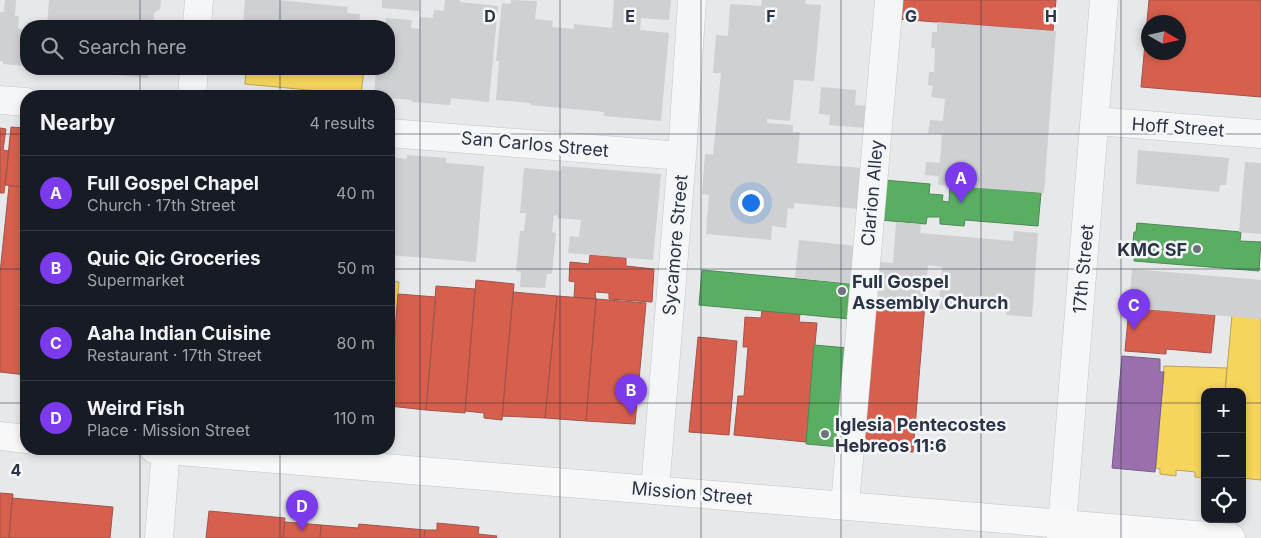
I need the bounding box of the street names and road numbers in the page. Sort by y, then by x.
street label: Hoff Street [1131,113,1225,141]
street label: San Carlos Street [460,127,610,161]
street label: Clarion Alley [857,139,887,247]
street label: Sycamore Street [658,174,692,316]
street label: 17th Street [1069,223,1097,315]
street label: Mission Street [631,477,753,509]

